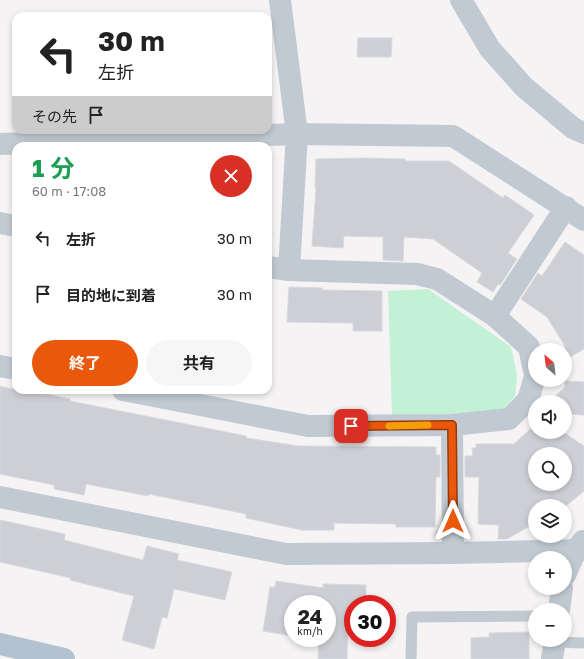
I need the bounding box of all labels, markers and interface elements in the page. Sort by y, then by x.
text: 30 m [98,24,165,57]
icon: left [32,28,84,80]
text: 左折 [98,61,134,83]
icon: arrive [85,104,107,126]
text: その先 [32,107,77,125]
text: 1 分 [32,153,74,182]
button: close [210,155,252,197]
text: 60 m · 17:08 [32,183,106,199]
icon: left [32,227,54,249]
text: 30 m [217,229,252,247]
text: 左折 [66,230,96,248]
icon: arrive [32,283,54,305]
text: 30 m [217,285,252,303]
text: 目的地に到着 [66,286,156,304]
button: 終了 [32,340,138,386]
button: 共有 [146,340,252,386]
north arrow [528,343,572,387]
map controls [528,343,572,647]
button: sound [528,395,572,439]
pin [334,409,368,443]
icon: arrive [340,415,362,437]
button: search [528,447,572,491]
button: layers [528,499,572,543]
position arrow [432,500,474,542]
button: + [528,551,572,595]
speed limit sign: 30 [344,595,396,647]
button: − [528,603,572,647]
text: 24 [298,604,322,628]
text: km/h [297,625,323,637]

